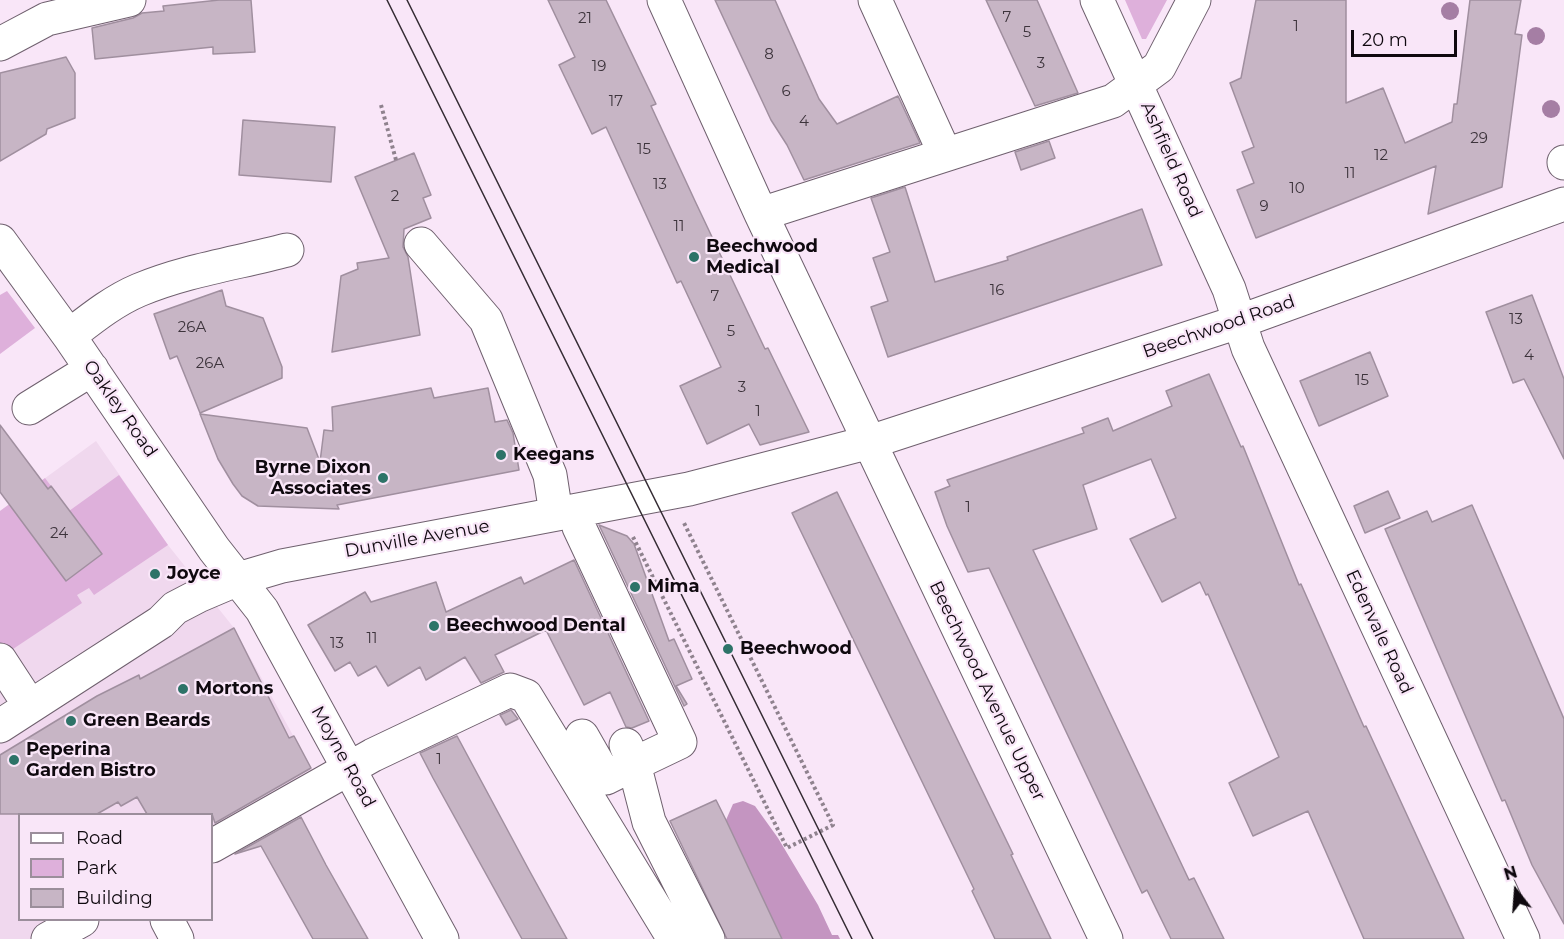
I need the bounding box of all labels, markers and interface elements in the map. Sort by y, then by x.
house number: 7 [1003,9,1011,27]
house number: 21 [578,10,592,28]
house number: 1 [1293,18,1299,36]
scale bar [1354,18,1460,56]
house number: 5 [1023,24,1031,42]
text: 20 m [1362,29,1408,51]
house number: 8 [764,46,774,64]
house number: 3 [1037,55,1045,73]
house number: 19 [592,58,606,76]
house number: 6 [781,83,791,101]
house number: 17 [609,93,623,111]
street label: Ashfield Road [1136,99,1206,221]
house number: 4 [799,113,809,131]
house number: 29 [1470,130,1488,148]
house number: 15 [637,141,651,159]
house number: 12 [1374,147,1388,165]
house number: 11 [1345,165,1355,183]
house number: 13 [653,176,667,194]
house number: 10 [1289,180,1305,198]
house number: 2 [391,188,399,206]
house number: 9 [1259,198,1269,216]
house number: 11 [674,218,684,236]
place label: Beechwood Medical [706,236,818,278]
marker: Beechwood Medical [687,250,701,264]
house number: 16 [990,282,1004,300]
house number: 7 [711,288,719,306]
street label: Beechwood Road [1140,291,1298,363]
house number: 13 [1509,311,1523,329]
house number: 26A [178,319,206,337]
house number: 5 [727,323,735,341]
house number: 4 [1524,347,1534,365]
house number: 26A [196,355,224,373]
street label: Oakley Road [79,356,161,462]
house number: 15 [1355,372,1369,390]
house number: 3 [738,379,746,397]
house number: 1 [755,403,761,421]
place label: Keegans [513,444,594,466]
marker: Keegans [494,448,508,462]
place label: Byrne Dixon Associates [255,457,371,500]
marker: Byrne Dixon Associates [376,471,390,485]
house number: 1 [965,499,971,517]
street label: Dunville Avenue [343,516,491,562]
house number: 24 [50,525,68,543]
place label: Joyce [167,563,221,585]
street label: Edenvale Road [1341,566,1417,698]
marker: Joyce [148,567,162,581]
place label: Mima [647,576,700,598]
street label: Beechwood Avenue Upper [924,578,1050,804]
marker: Mima [628,580,642,594]
place label: Beechwood Dental [446,615,626,637]
marker: Beechwood Dental [427,619,441,633]
house number: 11 [367,630,377,648]
house number: 13 [330,635,344,653]
place label: Beechwood [740,638,852,660]
marker: Beechwood [721,642,735,656]
place label: Mortons [195,678,273,700]
marker: Mortons [176,682,190,696]
street label: Moyne Road [306,702,380,812]
place label: Green Beards [83,710,210,732]
marker: Green Beards [64,714,78,728]
place label: Peperina Garden Bistro [26,739,156,782]
house number: 1 [436,751,442,769]
marker: Peperina Garden Bistro [7,753,21,767]
legend [18,813,213,921]
text: Road [76,827,123,849]
text: Park [76,857,117,879]
north arrow [1486,861,1546,921]
text: N [1502,862,1520,884]
text: Building [76,887,153,909]

